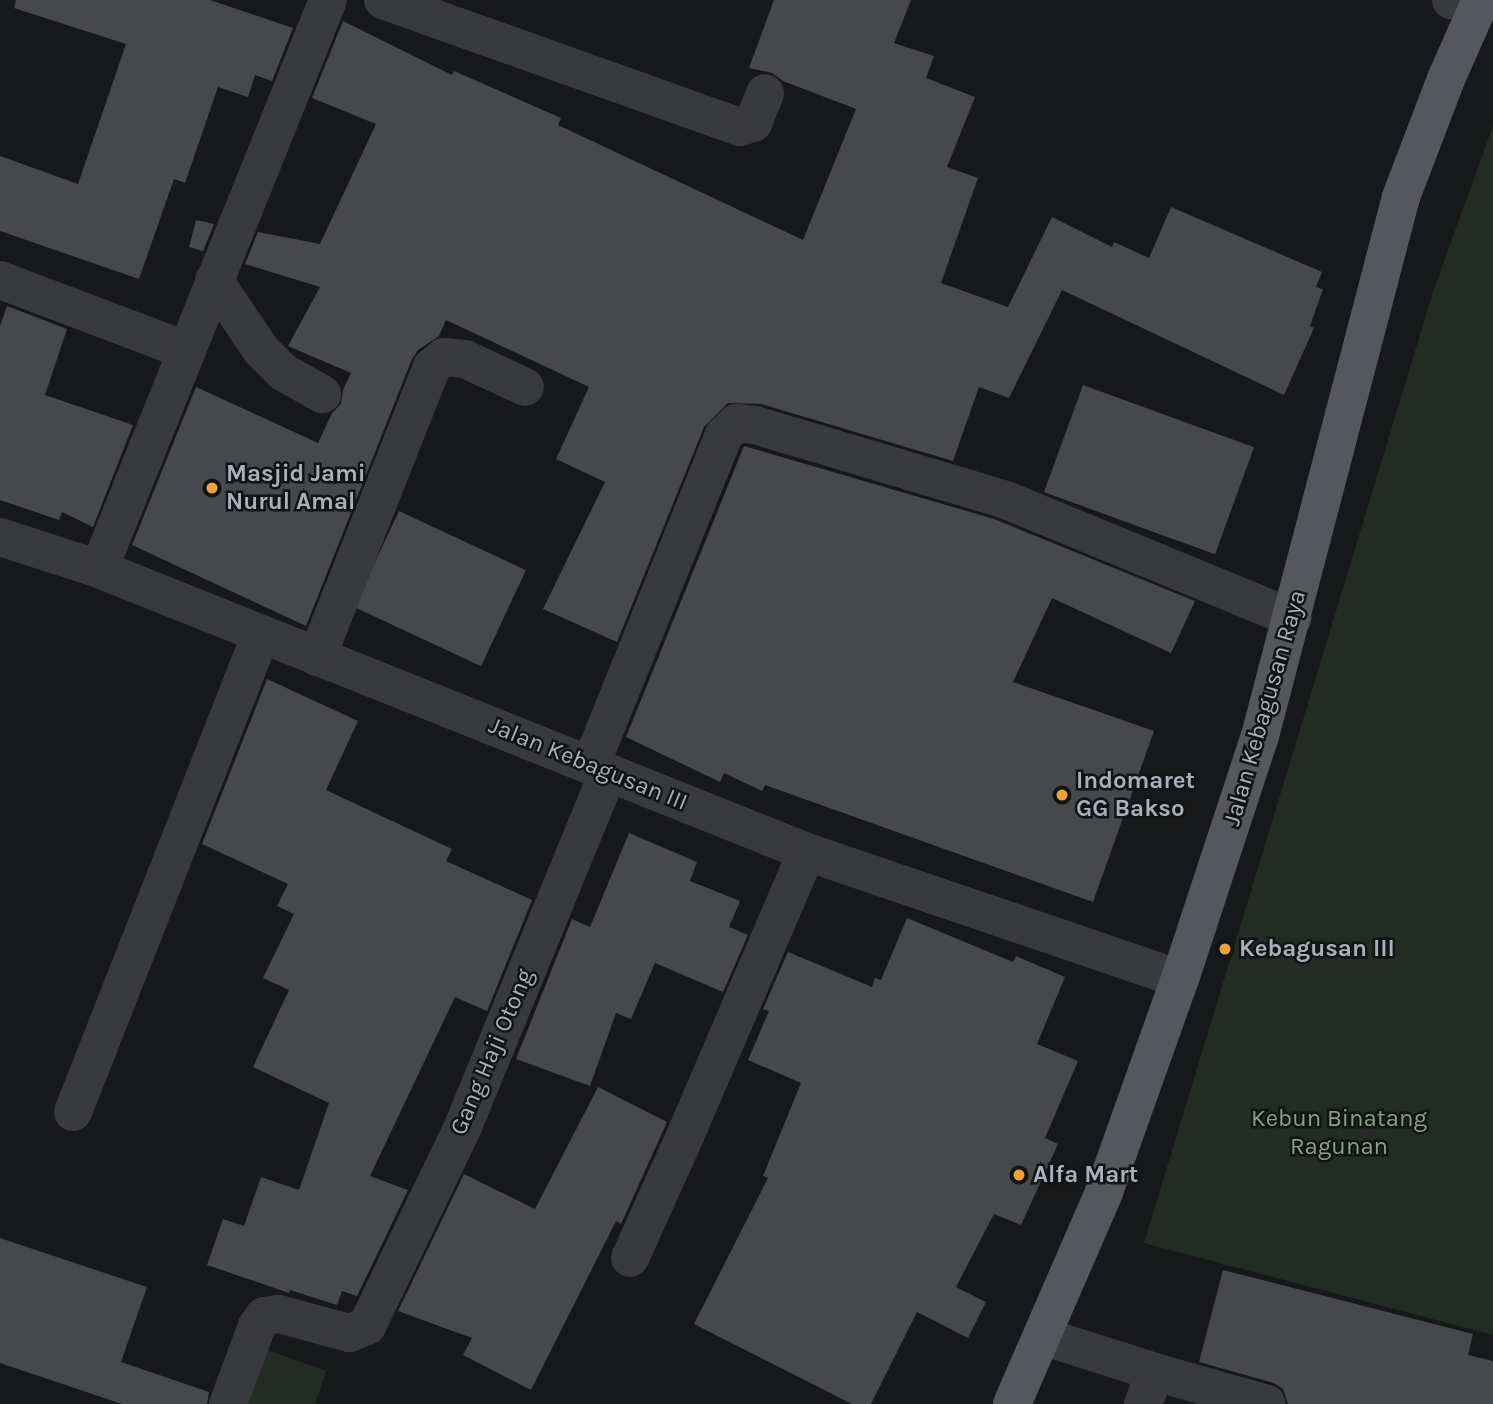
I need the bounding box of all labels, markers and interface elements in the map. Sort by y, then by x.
place label: Masjid Jami Nurul Amal [226,460,366,516]
marker: Masjid Jami Nurul Amal [204,480,220,496]
street label: Jalan Kebagusan Raya [1218,587,1312,829]
street label: Jalan Kebagusan III [485,711,691,817]
place label: Indomaret GG Bakso [1076,767,1195,823]
marker: Indomaret GG Bakso [1054,787,1070,803]
place label: Kebagusan III [1239,935,1395,963]
marker: Kebagusan III [1217,941,1233,957]
street label: Gang Haji Otong [444,965,540,1139]
park label: Kebun Binatang Ragunan [1251,1105,1427,1161]
place label: Alfa Mart [1033,1161,1138,1189]
marker: Alfa Mart [1011,1167,1027,1183]

